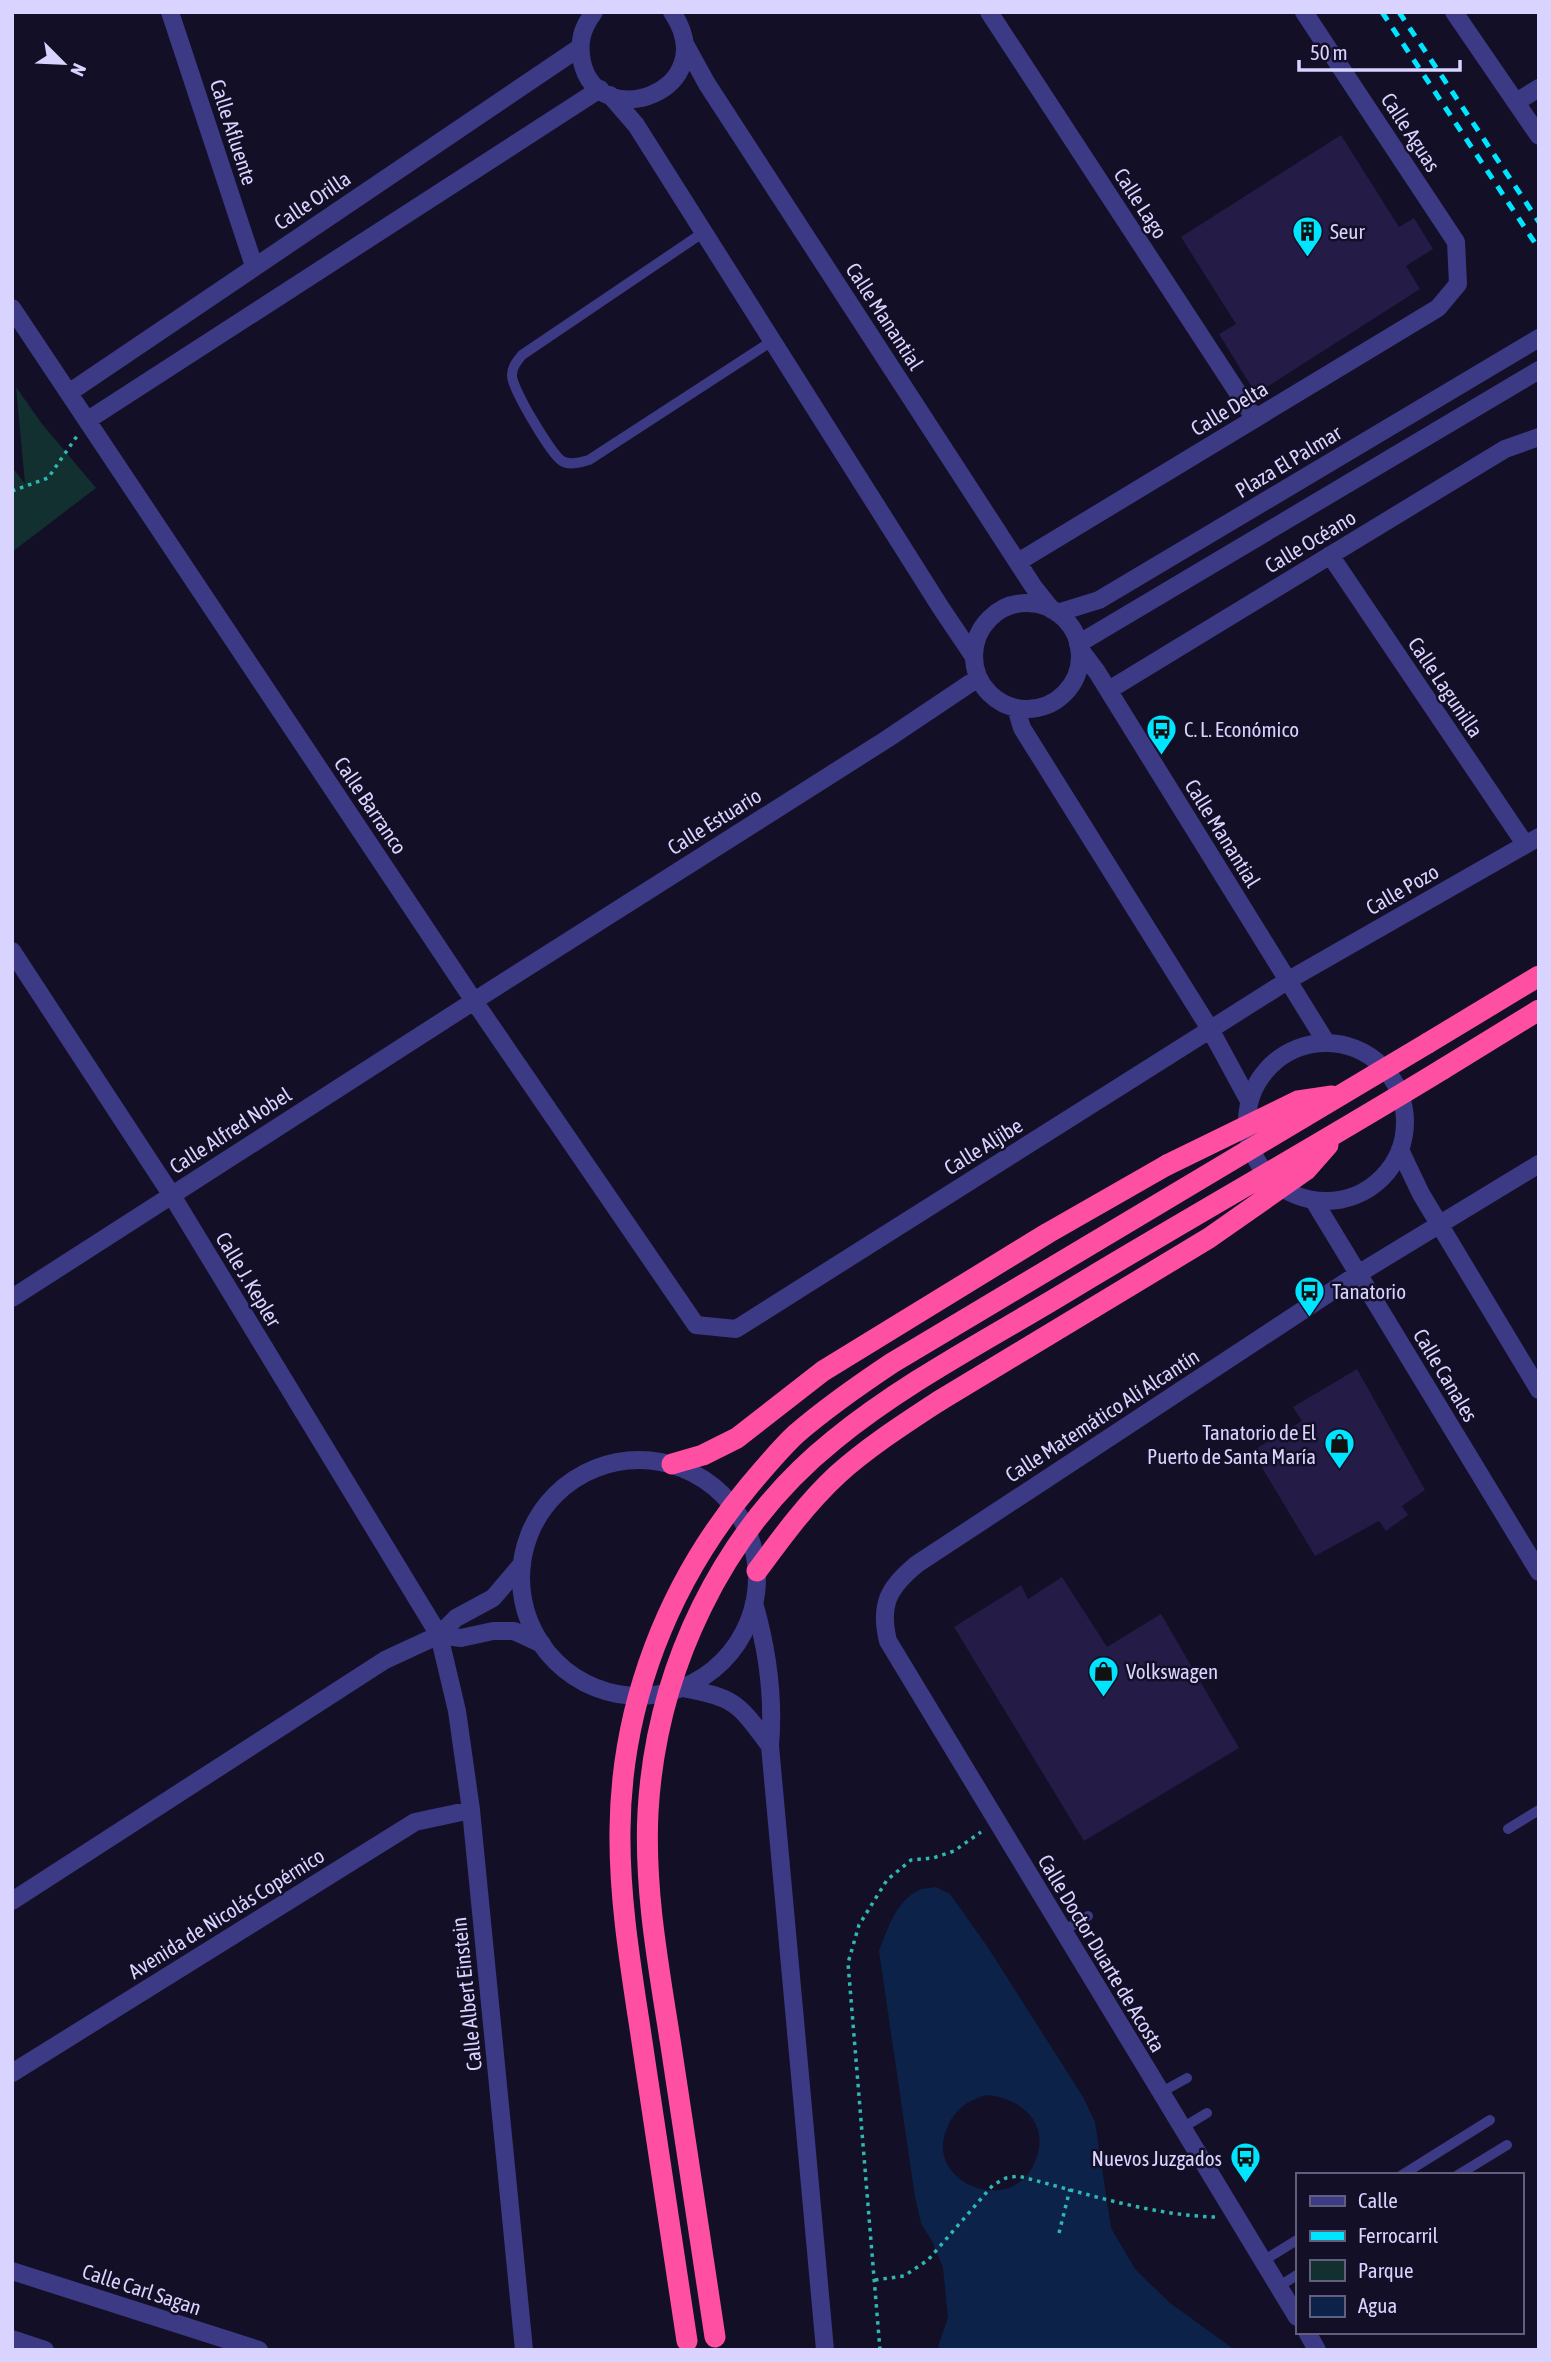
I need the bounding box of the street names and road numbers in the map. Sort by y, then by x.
street label: Calle Afluente [206,76,262,188]
street label: Calle Aguas [1377,88,1445,176]
street label: Calle Lago [1109,163,1173,243]
street label: Calle Orilla [269,166,355,234]
street label: Calle Manantial [842,258,929,374]
street label: Calle Delta [1186,376,1272,440]
street label: Plaza El Palmar [1231,420,1346,502]
street label: Calle Océano [1260,504,1360,578]
street label: Calle Lagunilla [1404,632,1488,742]
street label: Calle Barranco [330,752,412,858]
street label: Calle Manantial [1180,775,1266,892]
street label: Calle Estuario [663,783,765,859]
street label: Calle Pozo [1362,859,1442,919]
street label: Calle Alfred Nobel [165,1082,296,1178]
street label: Calle Aljibe [940,1113,1026,1179]
street label: Calle J. Kepler [211,1227,287,1331]
street label: Calle Canales [1409,1324,1483,1426]
street label: Calle Matemático Alí Alcantín [1001,1343,1203,1487]
street label: Avenida de Nicolás Copérnico [124,1843,328,1983]
street label: Calle Doctor Duarte de Acosta [1033,1850,1171,2056]
street label: Calle Albert Einstein [446,1916,486,2072]
street label: Calle Carl Sagan [80,2258,204,2320]

